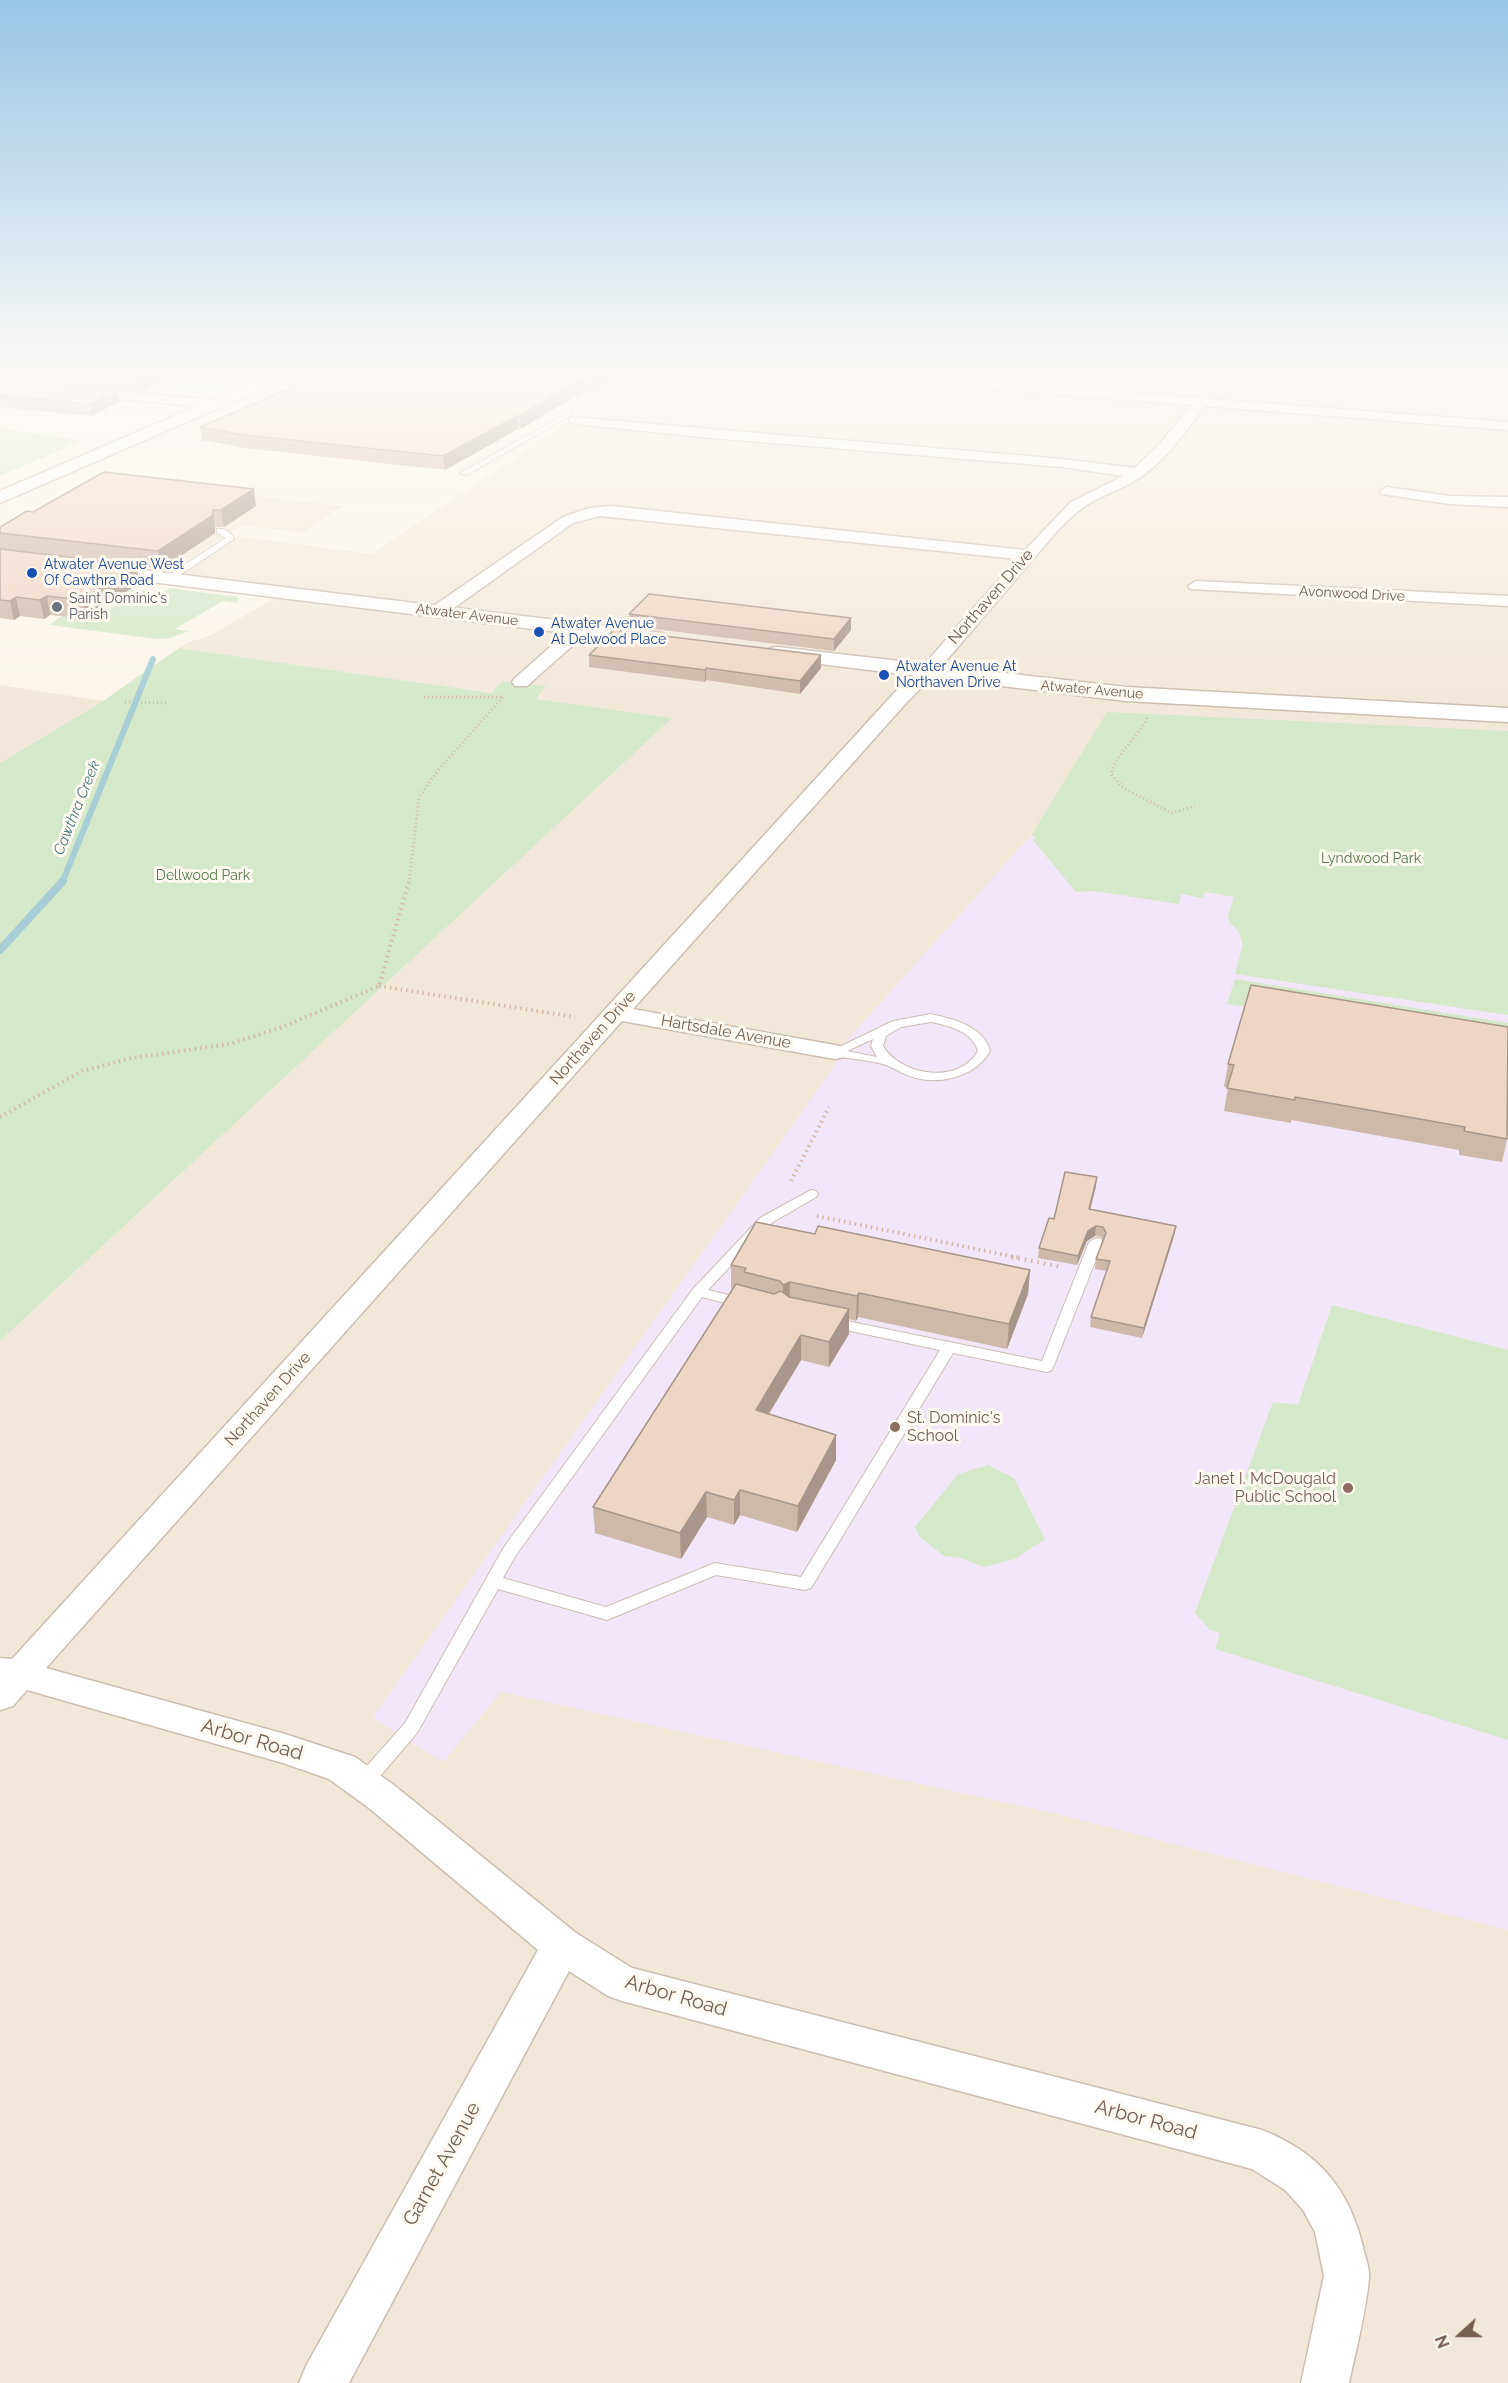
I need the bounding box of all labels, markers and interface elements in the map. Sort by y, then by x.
street label: Northaven Drive [944,546,1038,648]
place label: Atwater Avenue West Of Cawthra Road [44,557,184,590]
marker: Atwater Avenue West Of Cawthra Road [25,566,39,580]
street label: Avonwood Drive [1299,583,1405,605]
place label: Saint Dominic's Parish [69,591,167,624]
marker: Saint Dominic's Parish [50,600,64,614]
street label: Atwater Avenue [415,600,519,630]
place label: Atwater Avenue At Delwood Place [551,616,666,648]
marker: Atwater Avenue At Delwood Place [532,625,546,639]
place label: Atwater Avenue At Northaven Drive [896,659,1016,692]
marker: Atwater Avenue At Northaven Drive [877,668,891,682]
street label: Atwater Avenue [1040,677,1144,703]
water label: Cawthra Creek [50,758,104,858]
park label: Lyndwood Park [1321,851,1421,867]
park label: Dellwood Park [156,868,250,884]
street label: Northaven Drive [546,987,640,1089]
street label: Hartsdale Avenue [659,1011,793,1053]
street label: Northaven Drive [221,1348,315,1450]
place label: St. Dominic's School [907,1408,1000,1446]
marker: St. Dominic's School [888,1420,902,1434]
place label: Janet I. McDougald Public School [1195,1469,1336,1507]
marker: Janet I. McDougald Public School [1341,1481,1355,1495]
street label: Arbor Road [198,1714,306,1766]
street label: Arbor Road [622,1970,730,2022]
street label: Arbor Road [1092,2095,1200,2145]
street label: Garnet Avenue [398,2098,486,2230]
north arrow [1430,2305,1490,2365]
text: N [1432,2333,1454,2351]

